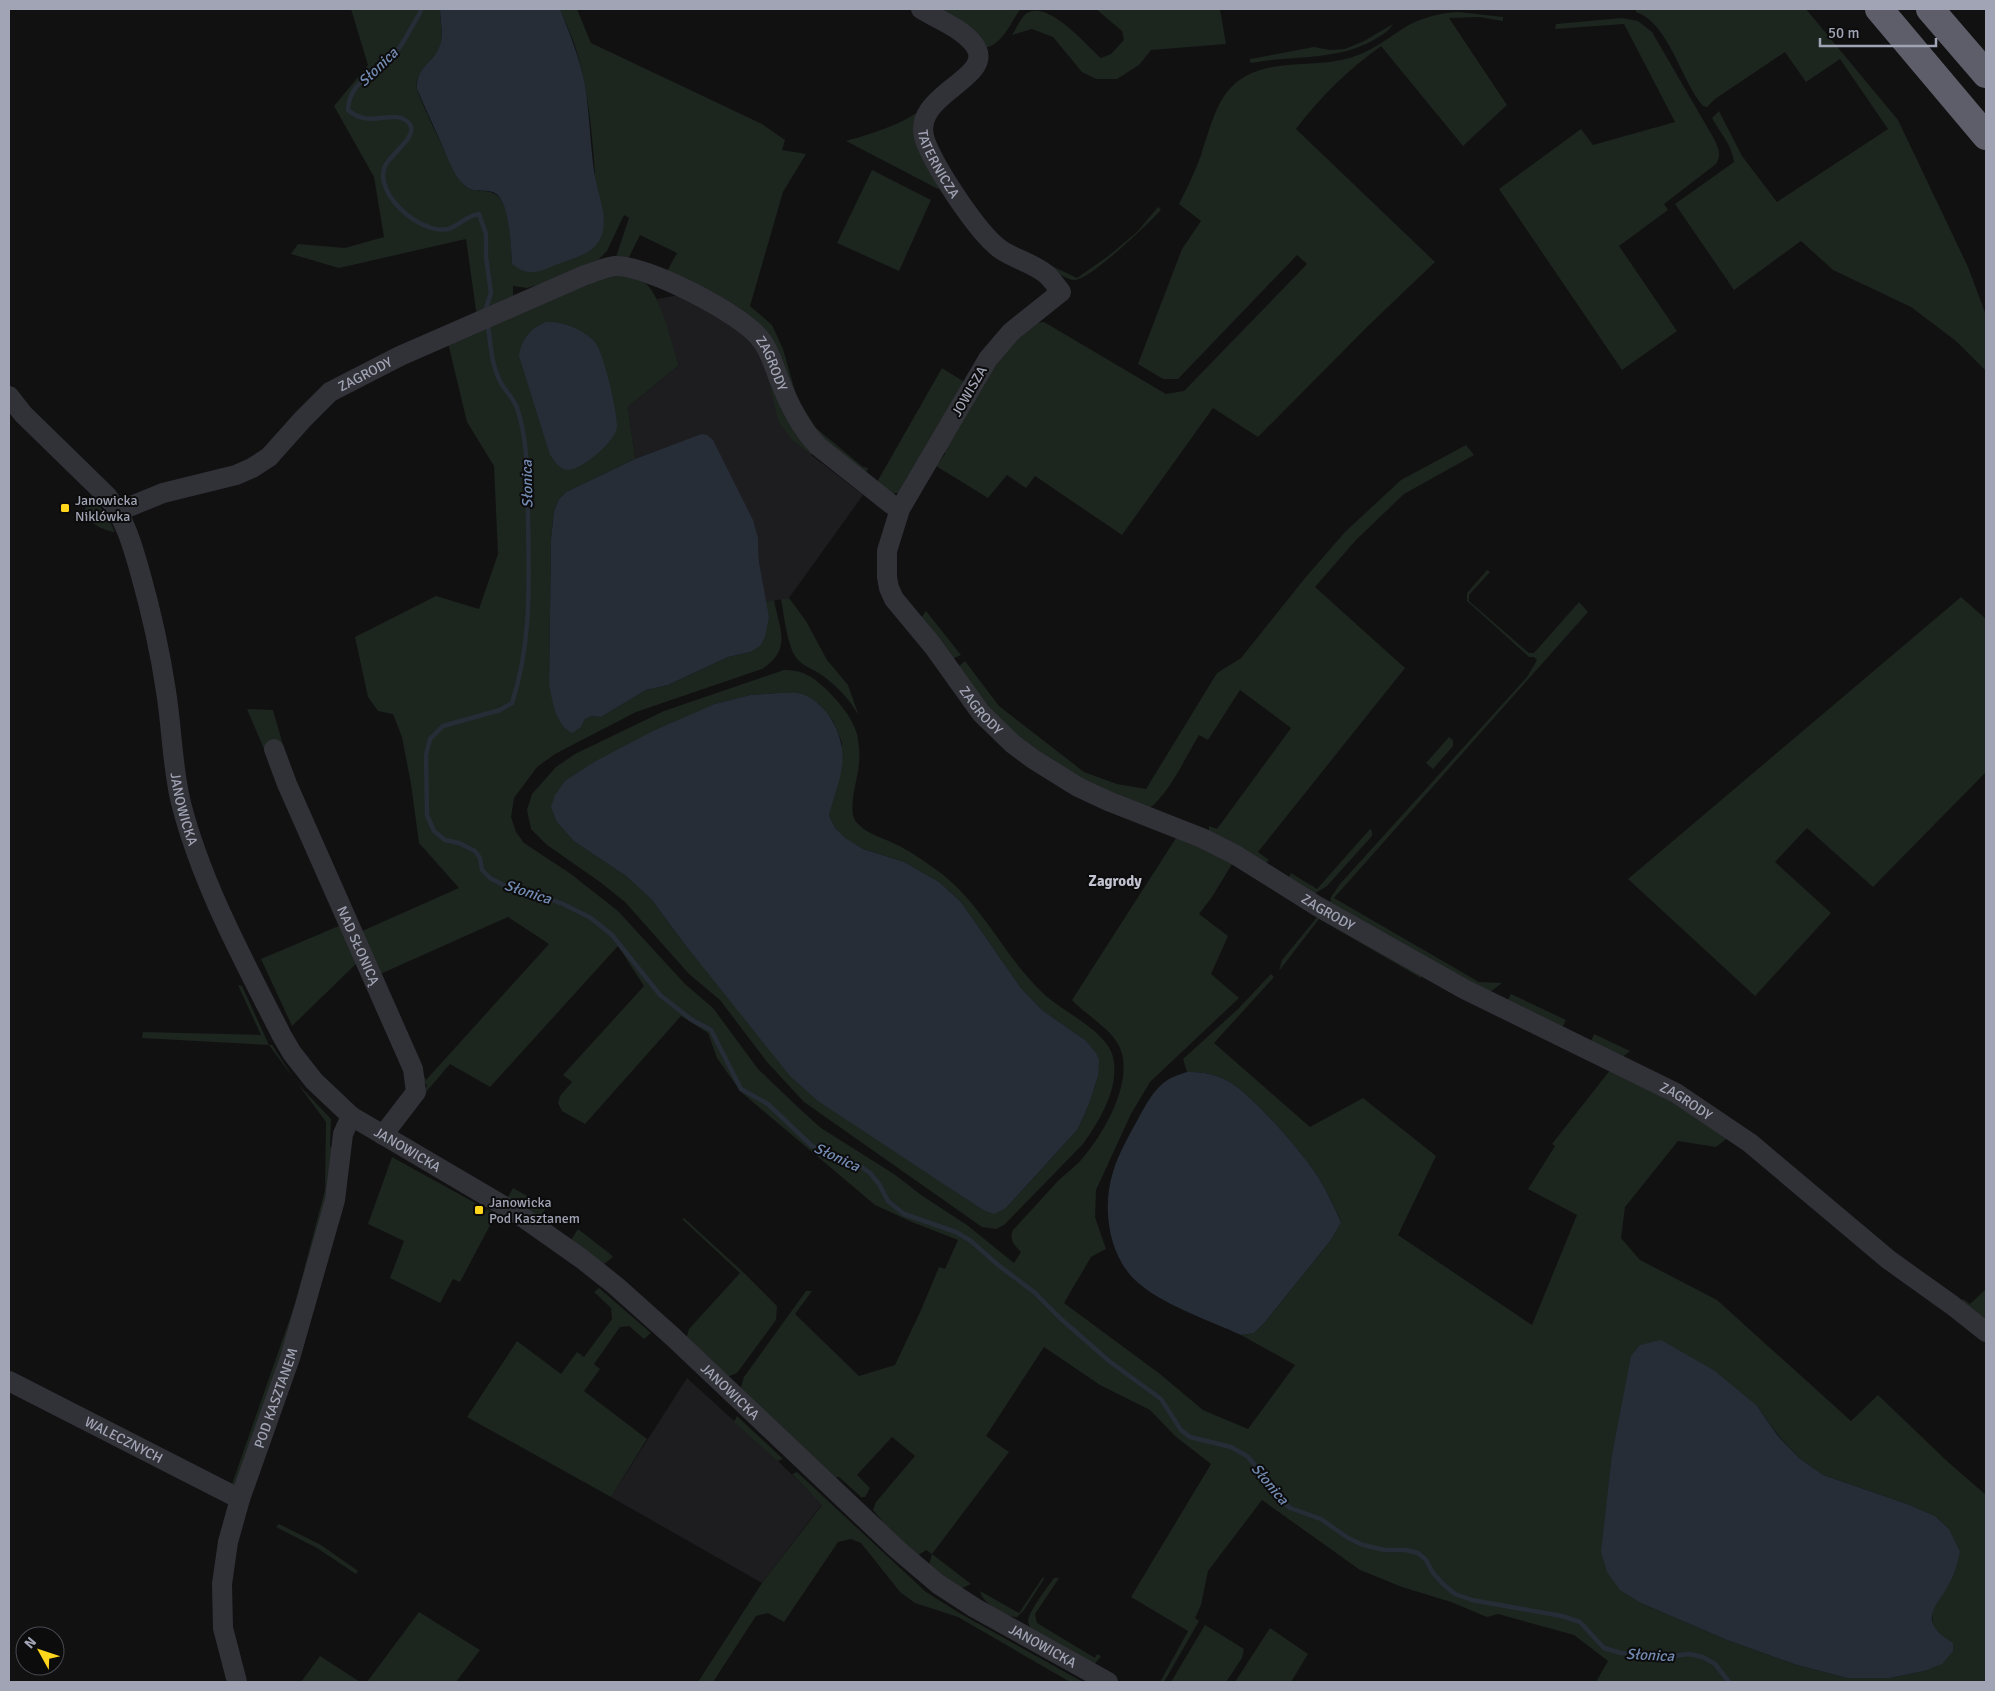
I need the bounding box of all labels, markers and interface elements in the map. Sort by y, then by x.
scale bar [1820,15,1936,47]
text: 50 m [1828,24,1859,42]
water label: Słonica [354,44,402,90]
street label: TATERNICZA [914,129,963,202]
street label: ZAGRODY [752,333,791,394]
street label: ZAGRODY [335,353,395,395]
street label: JOWISZA [948,363,991,419]
water label: Słonica [518,459,536,508]
place label: Janowicka Niklówka [75,492,138,525]
marker: Janowicka Niklówka [59,502,71,514]
street label: ZAGRODY [955,683,1006,739]
street label: JANOWICKA [166,771,201,848]
district label: Zagrody [1088,872,1142,890]
water label: Słonica [502,876,554,908]
street label: ZAGRODY [1298,890,1357,934]
street label: NAD SŁONICĄ [333,904,383,988]
street label: ZAGRODY [1657,1078,1715,1124]
street label: JANOWICKA [371,1123,444,1176]
water label: Słonica [811,1139,863,1175]
place label: Janowicka Pod Kasztanem [489,1194,580,1227]
marker: Janowicka Pod Kasztanem [473,1204,485,1216]
street label: POD KASZTANEM [251,1346,301,1451]
street label: JANOWICKA [697,1360,763,1424]
street label: WALECZNYCH [82,1413,166,1467]
water label: Słonica [1248,1460,1293,1508]
street label: JANOWICKA [1006,1621,1080,1672]
north arrow [15,1626,65,1676]
text: N [21,1634,40,1652]
water label: Słonica [1626,1645,1675,1665]

